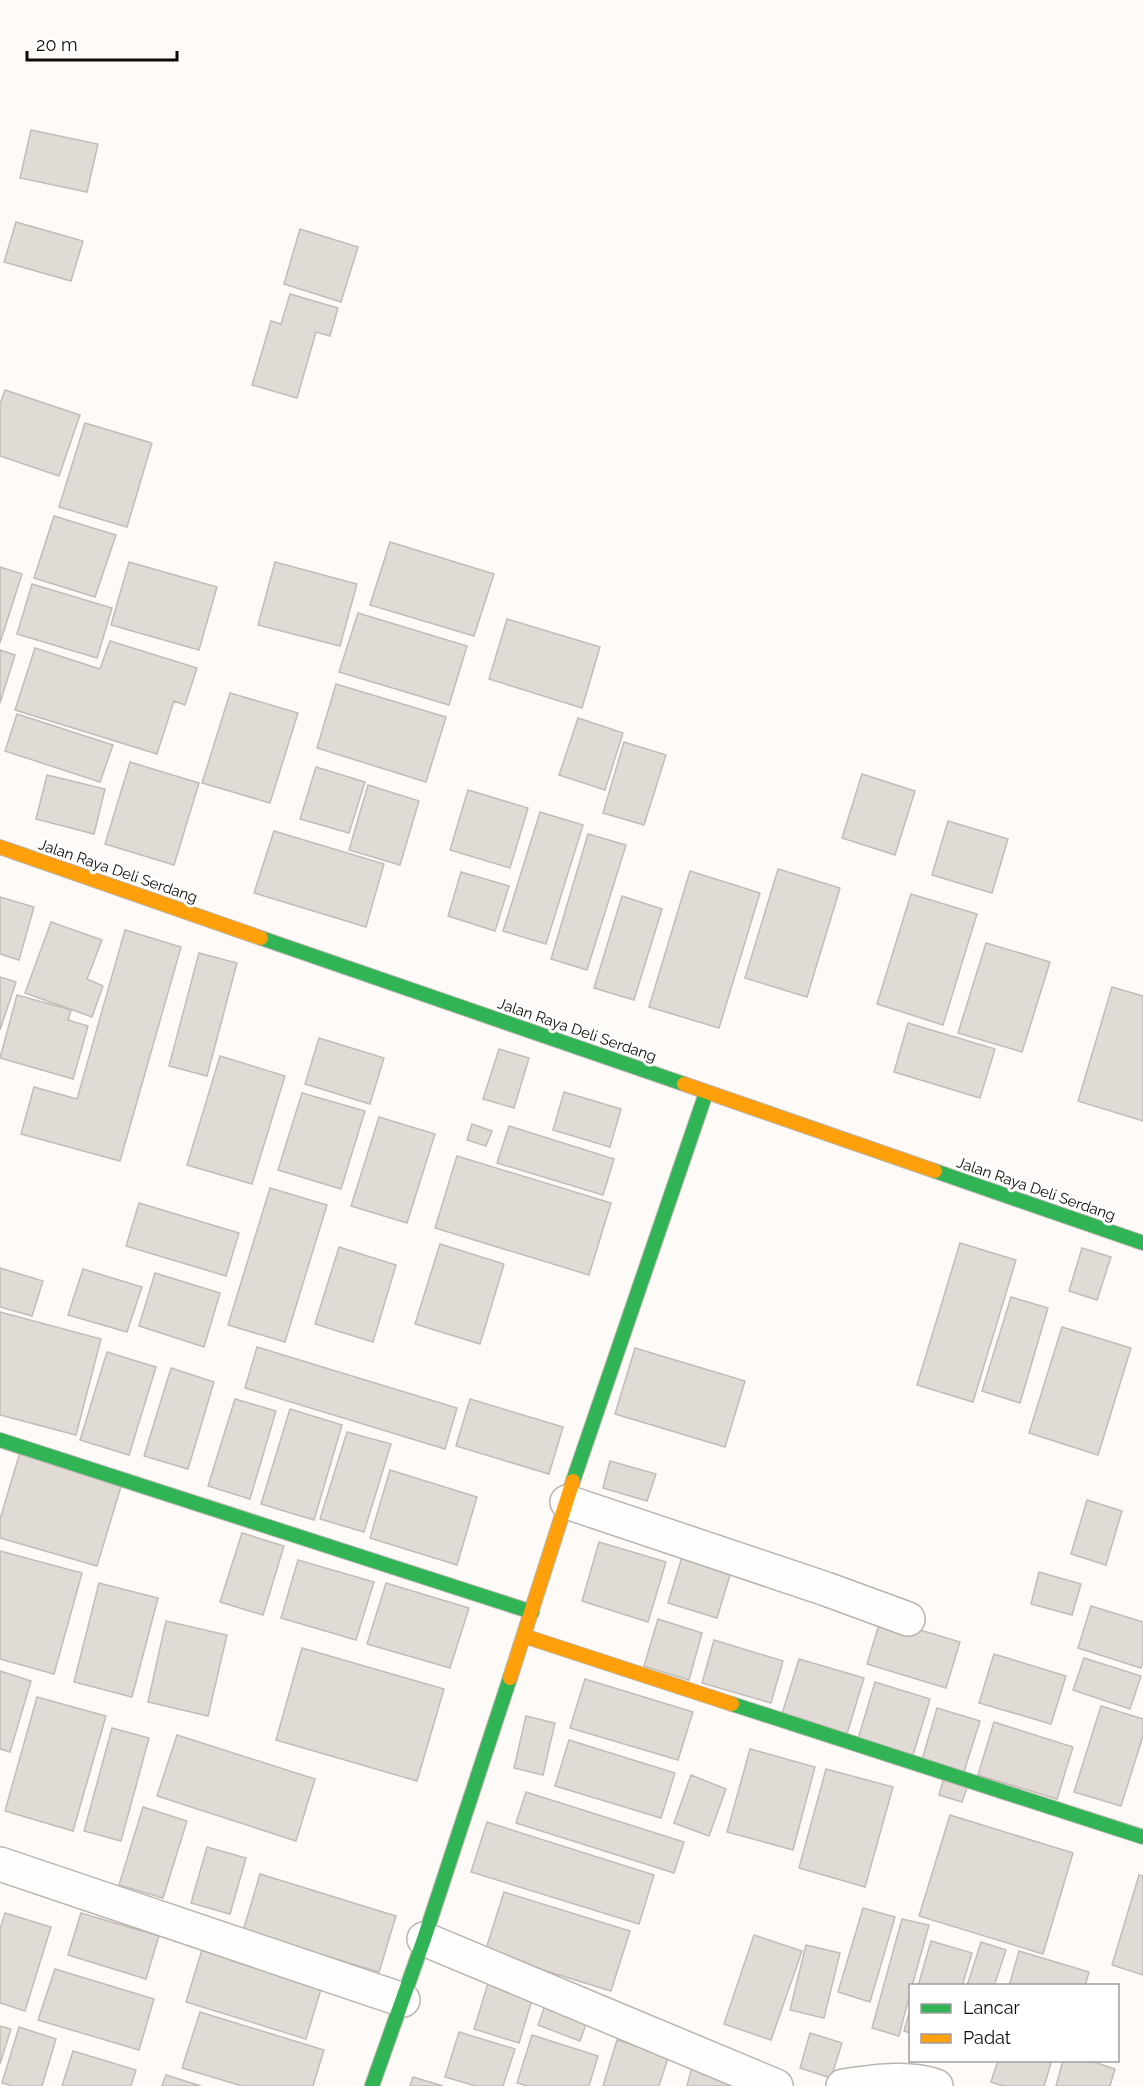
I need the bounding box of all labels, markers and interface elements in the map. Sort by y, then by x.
scale bar [27,24,177,62]
text: 20 m [36,34,78,55]
street label: Jalan Raya Deli Serdang [36,835,200,907]
street label: Jalan Raya Deli Serdang [495,994,659,1066]
street label: Jalan Raya Deli Serdang [954,1153,1118,1225]
legend [909,1984,1119,2062]
text: Lancar [963,1997,1020,2018]
text: Padat [963,2027,1011,2048]

